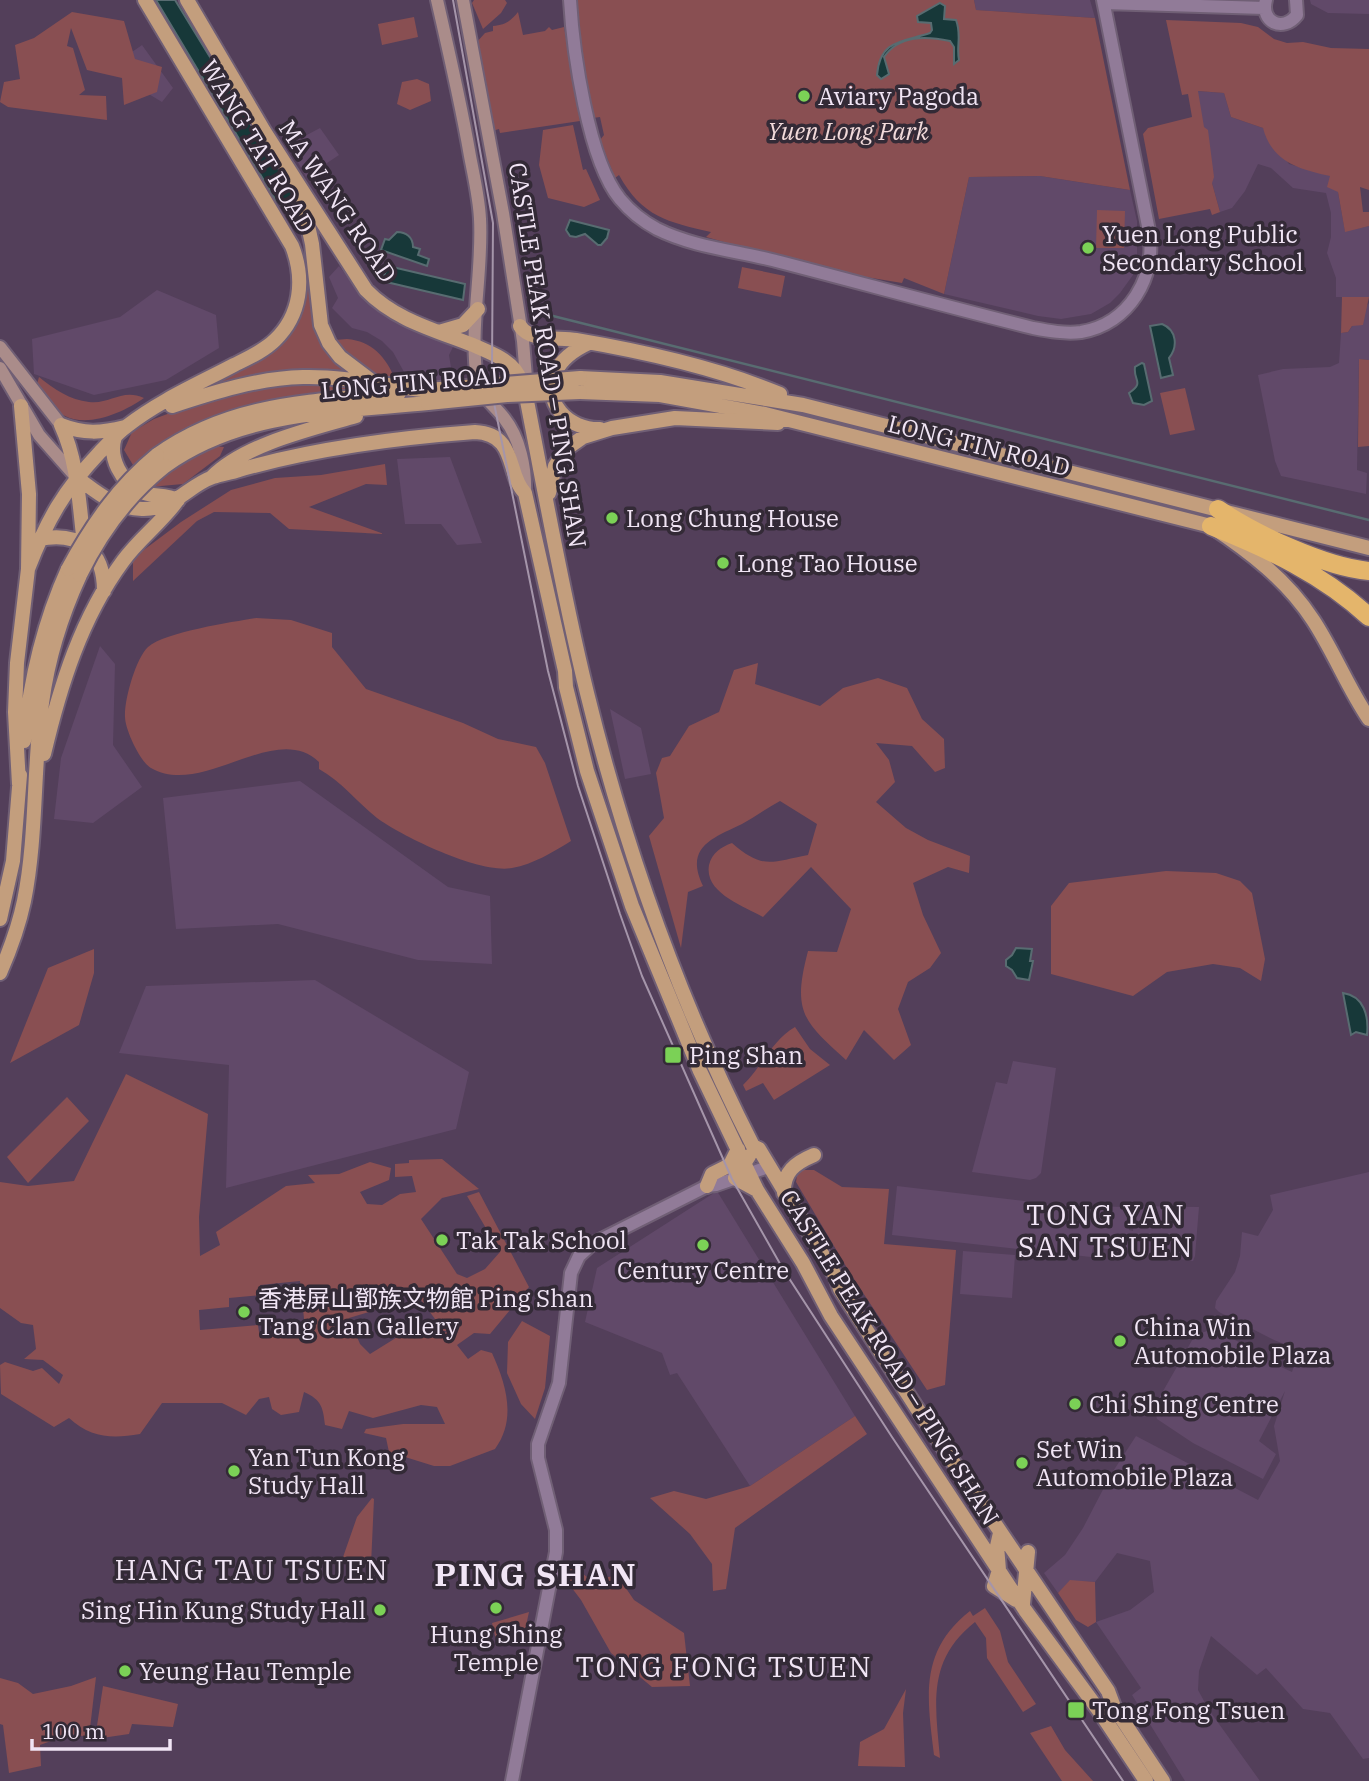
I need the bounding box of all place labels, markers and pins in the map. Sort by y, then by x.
place label: Aviary Pagoda [818,80,979,112]
marker: Aviary Pagoda [796,88,812,104]
place label: Yuen Long Public Secondary School [1102,218,1303,278]
marker: Yuen Long Public Secondary School [1080,240,1096,256]
place label: Long Chung House [626,502,839,534]
marker: Long Chung House [604,510,620,526]
place label: Long Tao House [737,547,918,579]
marker: Long Tao House [715,555,731,571]
place label: Ping Shan [689,1039,803,1071]
marker: Ping Shan [663,1045,683,1065]
place label: Tak Tak School [456,1224,627,1256]
marker: Tak Tak School [434,1232,450,1248]
marker: Century Centre [695,1237,711,1253]
place label: Century Centre [617,1254,789,1286]
place label: 香港屏山鄧族文物館 Ping Shan Tang Clan Gallery [258,1282,594,1342]
marker: 香港屏山鄧族文物館 Ping Shan Tang Clan Gallery [236,1304,252,1320]
place label: China Win Automobile Plaza [1134,1311,1331,1371]
marker: China Win Automobile Plaza [1112,1333,1128,1349]
place label: Chi Shing Centre [1089,1388,1279,1420]
marker: Chi Shing Centre [1067,1396,1083,1412]
place label: Set Win Automobile Plaza [1036,1433,1233,1493]
place label: Yan Tun Kong Study Hall [248,1441,405,1501]
marker: Set Win Automobile Plaza [1014,1455,1030,1471]
marker: Yan Tun Kong Study Hall [226,1463,242,1479]
place label: Sing Hin Kung Study Hall [81,1594,366,1626]
marker: Hung Shing Temple [488,1600,504,1616]
marker: Sing Hin Kung Study Hall [372,1602,388,1618]
place label: Hung Shing Temple [430,1618,562,1678]
place label: Yeung Hau Temple [139,1655,352,1687]
marker: Yeung Hau Temple [117,1663,133,1679]
place label: Tong Fong Tsuen [1092,1694,1285,1726]
marker: Tong Fong Tsuen [1066,1700,1086,1720]

